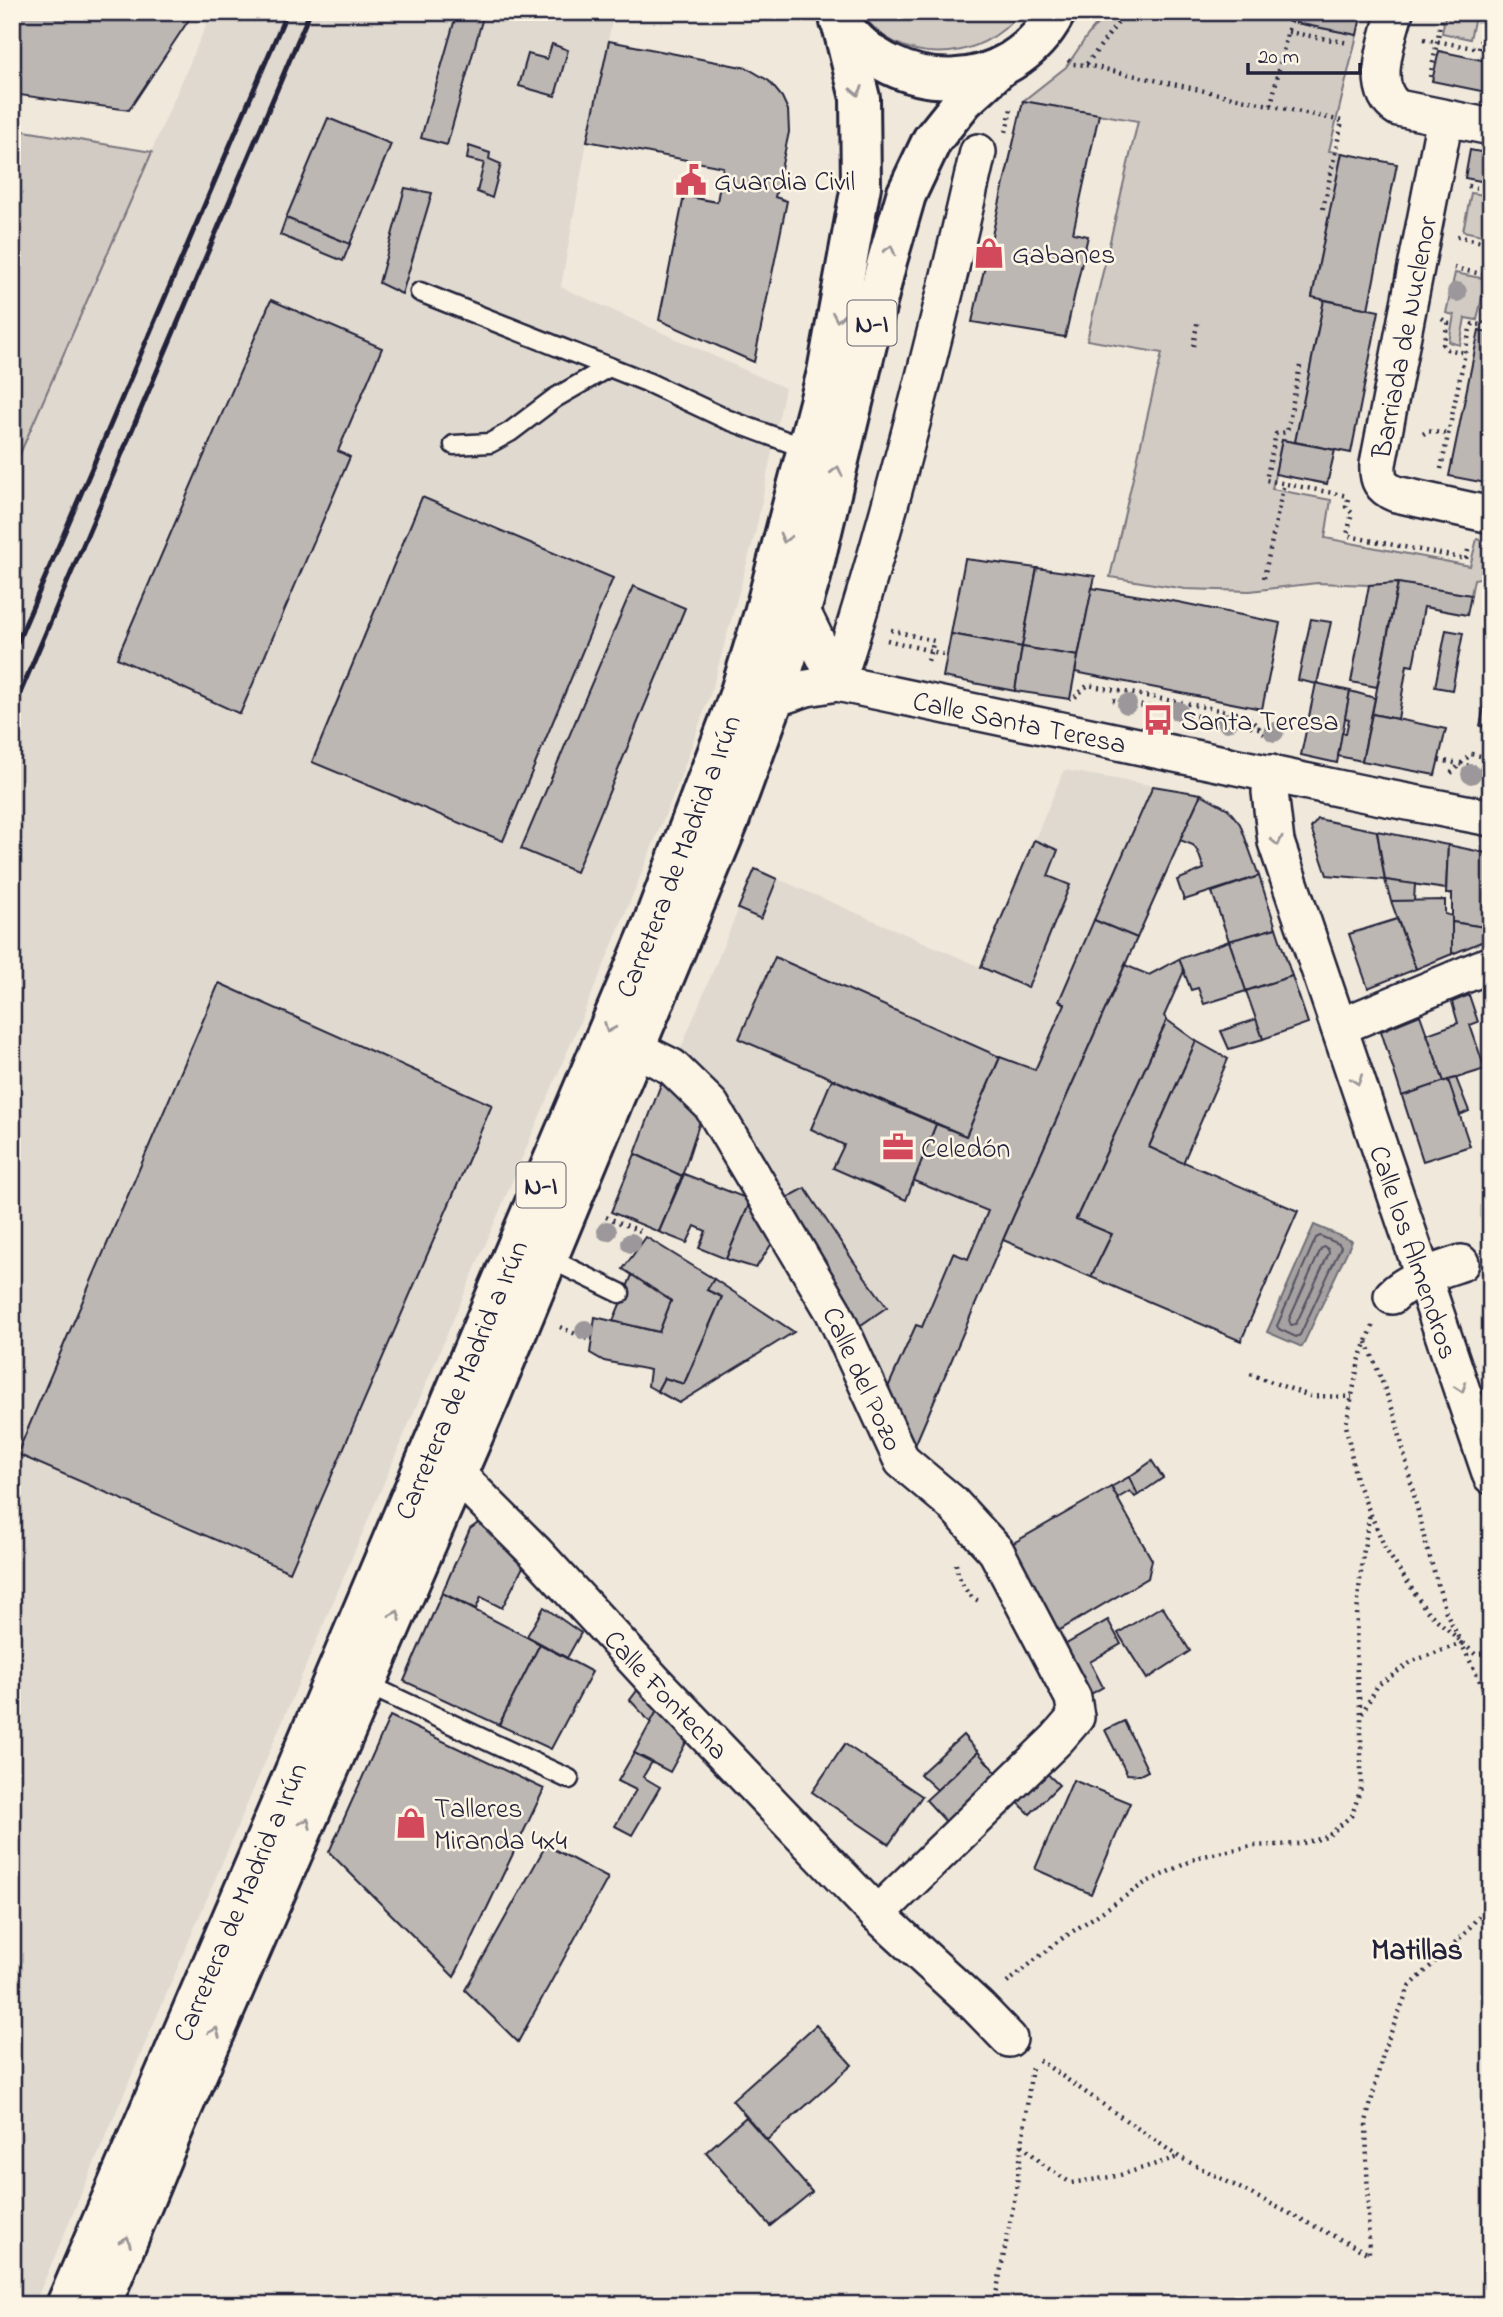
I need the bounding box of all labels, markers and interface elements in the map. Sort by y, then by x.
scale bar [1248,32,1360,76]
text: 20 m [1258,43,1299,73]
one-way arrow [849,85,864,97]
public building icon: Guardia Civil [674,163,708,197]
place label: Guardia Civil [714,163,855,204]
street label: Barriada de Nuclenor [1363,213,1450,463]
shop icon: Gabanes [972,236,1006,270]
place label: Gabanes [1012,236,1115,277]
one-way arrow [882,244,896,256]
road number: N-I [848,300,896,346]
one-way arrow [831,311,846,322]
one-way arrow [829,466,843,478]
one-way arrow [778,531,793,543]
street label: Calle Santa Teresa [909,682,1130,767]
bus stop icon: Santa Teresa [1141,703,1175,737]
place label: Santa Teresa [1181,703,1339,744]
street label: Carretera de Madrid a Irún [607,710,754,1005]
one-way arrow [1269,834,1283,846]
one-way arrow [603,1021,617,1033]
one-way arrow [1349,1073,1363,1085]
office icon: Celedón [881,1130,915,1164]
place label: Celedón [921,1130,1010,1171]
street label: Calle los Almendros [1356,1140,1467,1365]
road number: N-I [516,1162,566,1208]
street label: Carretera de Madrid a Irún [386,1235,541,1527]
street label: Calle del Pozo [810,1301,912,1459]
one-way arrow [1453,1381,1467,1393]
one-way arrow [388,1609,402,1622]
street label: Calle Fontecha [592,1622,736,1771]
street label: Carretera de Madrid a Irún [164,1757,320,2049]
place label: Talleres Miranda 4x4 [434,1790,568,1863]
shop icon: Talleres Miranda 4x4 [394,1806,428,1840]
one-way arrow [297,1818,311,1830]
district label: Matillas [1371,1930,1463,1974]
one-way arrow [207,2027,221,2039]
one-way arrow [118,2236,132,2248]

